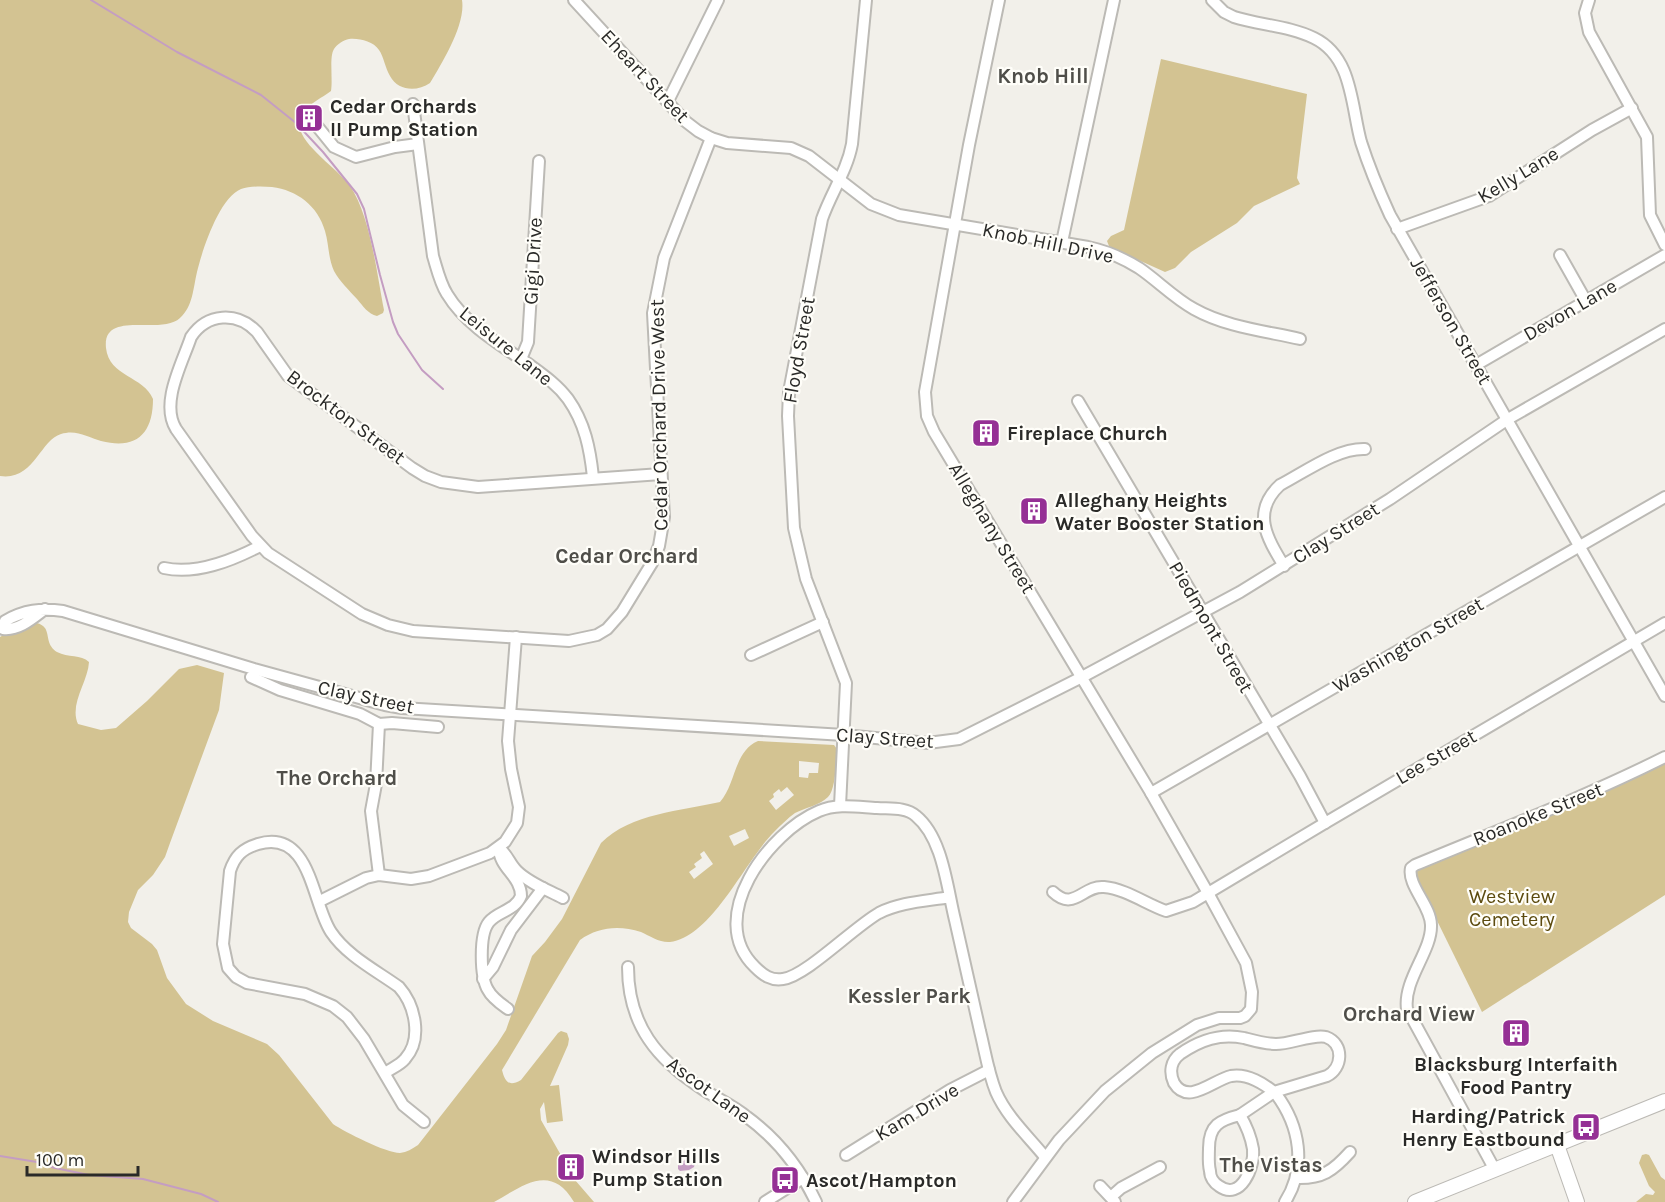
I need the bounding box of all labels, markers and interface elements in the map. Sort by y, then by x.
street label: Eheart Street [596,25,694,128]
district label: Knob Hill [997,64,1089,88]
place label: Cedar Orchards II Pump Station [330,95,478,141]
building icon: Cedar Orchards II Pump Station [293,102,325,134]
street label: Kelly Lane [1473,142,1563,208]
street label: Gigi Drive [519,217,547,305]
street label: Knob Hill Drive [980,218,1116,268]
street label: Jefferson Street [1405,253,1497,389]
street label: Devon Lane [1519,274,1621,346]
street label: Floyd Street [778,294,820,405]
street label: Cedar Orchard Drive West [645,298,673,531]
street label: Leisure Lane [455,301,557,391]
street label: Brockton Street [282,365,410,469]
building icon: Fireplace Church [970,417,1002,449]
place label: Fireplace Church [1007,422,1168,445]
street label: Alleghany Street [944,458,1040,598]
place label: Alleghany Heights Water Booster Station [1055,489,1264,535]
building icon: Alleghany Heights Water Booster Station [1018,495,1050,527]
street label: Clay Street [1288,497,1384,569]
district label: Cedar Orchard [555,544,699,568]
street label: Piedmont Street [1164,557,1258,697]
street label: Washington Street [1328,592,1488,698]
street label: Clay Street [316,676,417,719]
street label: Clay Street [835,723,935,753]
street label: Lee Street [1391,724,1481,789]
district label: The Orchard [277,766,397,790]
street label: Roanoke Street [1470,777,1607,851]
park label: Westview Cemetery [1469,885,1556,931]
district label: Kessler Park [847,984,971,1008]
district label: Orchard View [1343,1002,1475,1026]
building icon: Blacksburg Interfaith Food Pantry [1500,1017,1532,1049]
street label: Ascot Lane [663,1052,755,1128]
place label: Blacksburg Interfaith Food Pantry [1414,1053,1618,1099]
street label: Kam Drive [871,1078,963,1146]
place label: Harding/Patrick Henry Eastbound [1402,1105,1565,1151]
bus stop icon: Harding/Patrick Henry Eastbound [1570,1111,1602,1143]
scale bar [27,1139,138,1177]
place label: Windsor Hills Pump Station [592,1145,723,1191]
text: 100 m [36,1149,84,1171]
building icon: Windsor Hills Pump Station [555,1151,587,1183]
district label: The Vistas [1220,1153,1322,1177]
bus stop icon: Ascot/Hampton [769,1164,801,1196]
place label: Ascot/Hampton [806,1169,957,1192]

